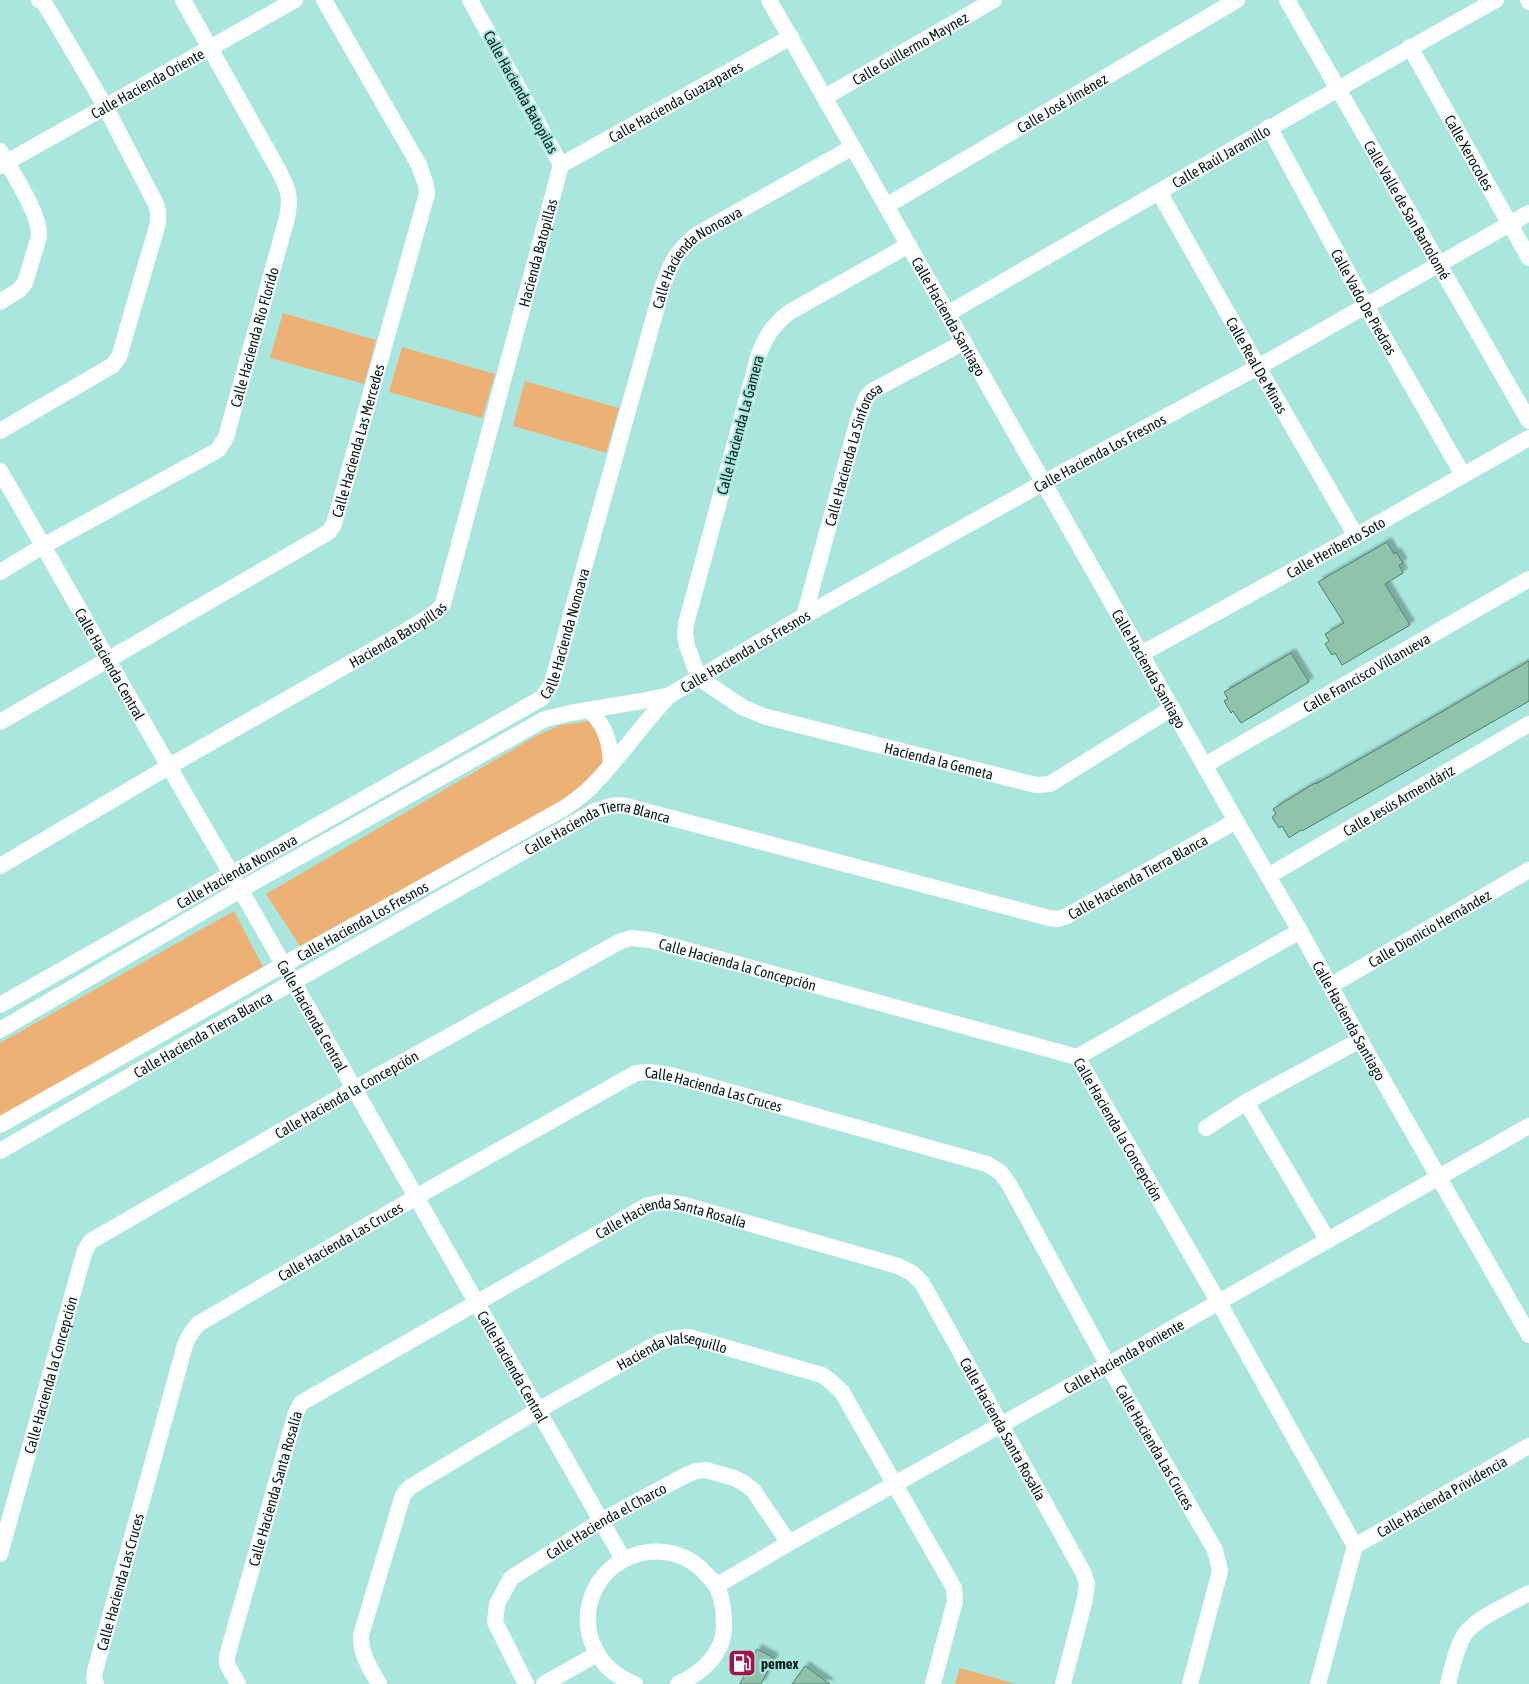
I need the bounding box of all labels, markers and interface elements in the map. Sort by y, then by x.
street label: Calle Guillermo Maynez [849,8,971,88]
street label: Calle Hacienda Batopilas [480,28,562,156]
street label: Calle Hacienda Oriente [88,44,207,122]
street label: Calle Hacienda Guazapares [606,57,745,145]
street label: Calle José Jiménez [1014,69,1111,136]
street label: Calle Xerocoles [1441,112,1497,193]
street label: Calle Raúl Jaramillo [1169,121,1273,191]
street label: Calle Valle de San Bartolomé [1361,137,1454,283]
street label: Hacienda Batopillas [515,197,560,309]
street label: Calle Hacienda Nonoava [648,203,745,310]
street label: Calle Vado De Piedras [1328,246,1401,358]
street label: Calle Hacienda Santiago [908,254,989,379]
street label: Calle Hacienda Río Florido [226,265,281,409]
street label: Calle Real De Minas [1223,314,1291,416]
street label: Calle Hacienda La Gamera [713,353,767,497]
street label: Calle Hacienda Las Mercedes [328,362,387,519]
street label: Calle Hacienda La Sinforosa [821,379,885,528]
street label: Calle Hacienda Los Fresnos [1030,410,1168,495]
street label: Calle Heriberto Soto [1283,513,1388,581]
street label: Calle Hacienda Nonoava [536,566,592,702]
street label: Hacienda Batopillas [346,598,450,671]
street label: Calle Hacienda Central [72,605,149,723]
street label: Calle Hacienda Los Fresnos [677,606,813,696]
street label: Calle Hacienda Santiago [1109,606,1190,731]
street label: Calle Francisco Villanueva [1300,629,1433,716]
street label: Hacienda la Gemeta [883,739,995,782]
street label: Calle Jesús Armendáriz [1340,761,1458,839]
street label: Calle Hacienda Tierra Blanca [521,797,672,858]
street label: Calle Hacienda Nonoava [173,830,300,912]
street label: Calle Hacienda Tierra Blanca [1065,830,1210,922]
street label: Calle Hacienda Los Fresnos [294,877,431,964]
street label: Calle Dionicio Hernández [1365,885,1494,970]
street label: Calle Hacienda la Concepción [657,934,818,994]
street label: Calle Hacienda Central [274,957,351,1075]
street label: Calle Hacienda Santiago [1310,958,1390,1083]
street label: Calle Hacienda Tierra Blanca [130,987,275,1081]
street label: Calle Hacienda la Concepción [271,1047,421,1142]
street label: Calle Hacienda la Concepción [1071,1054,1167,1204]
street label: Calle Hacienda Las Cruces [644,1063,784,1115]
street label: Calle Hacienda Santa Rosalía [592,1193,749,1242]
street label: Calle Hacienda Las Cruces [275,1198,406,1284]
street label: Calle Hacienda la Concepción [20,1294,80,1455]
street label: Calle Hacienda Central [474,1308,552,1425]
street label: Calle Hacienda Poniente [1060,1315,1187,1397]
street label: Hacienda Valsequillo [613,1329,729,1373]
street label: Calle Hacienda Santa Rosalía [957,1355,1050,1503]
street label: Calle Hacienda Las Cruces [1113,1381,1198,1513]
street label: Calle Hacienda Santa Rosalía [244,1409,305,1568]
street label: Calle Hacienda Prividencia [1374,1452,1510,1540]
street label: Calle Hacienda el Charco [543,1479,669,1562]
street label: Calle Hacienda Las Cruces [93,1511,147,1652]
fuel station icon: pemex [727,1648,757,1678]
place label: pemex [761,1655,798,1672]

